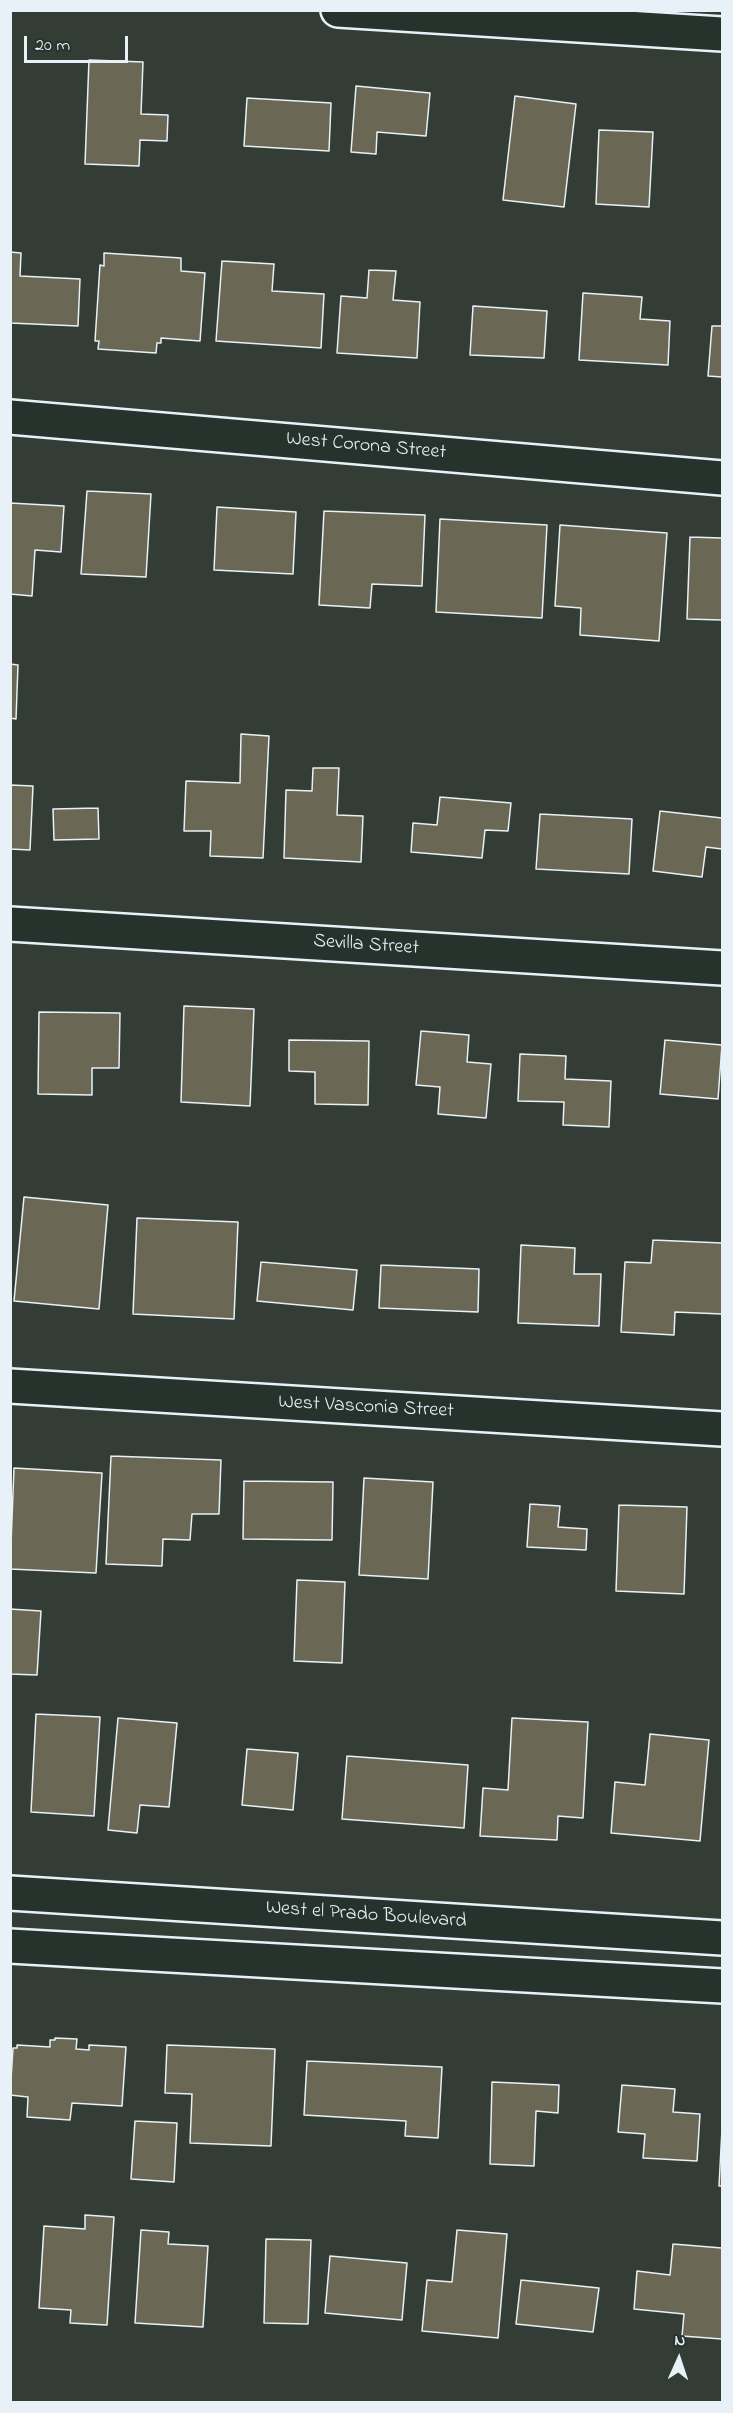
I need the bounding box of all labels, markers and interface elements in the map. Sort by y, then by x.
scale bar [27,24,130,62]
text: 20 m [35,33,70,59]
street label: West Corona Street [285,428,447,466]
street label: Sevilla Street [312,930,420,962]
street label: West Vasconia Street [278,1391,454,1425]
street label: West el Prado Boulevard [265,1897,467,1935]
north arrow [649,2329,709,2389]
text: N [674,2329,686,2353]

